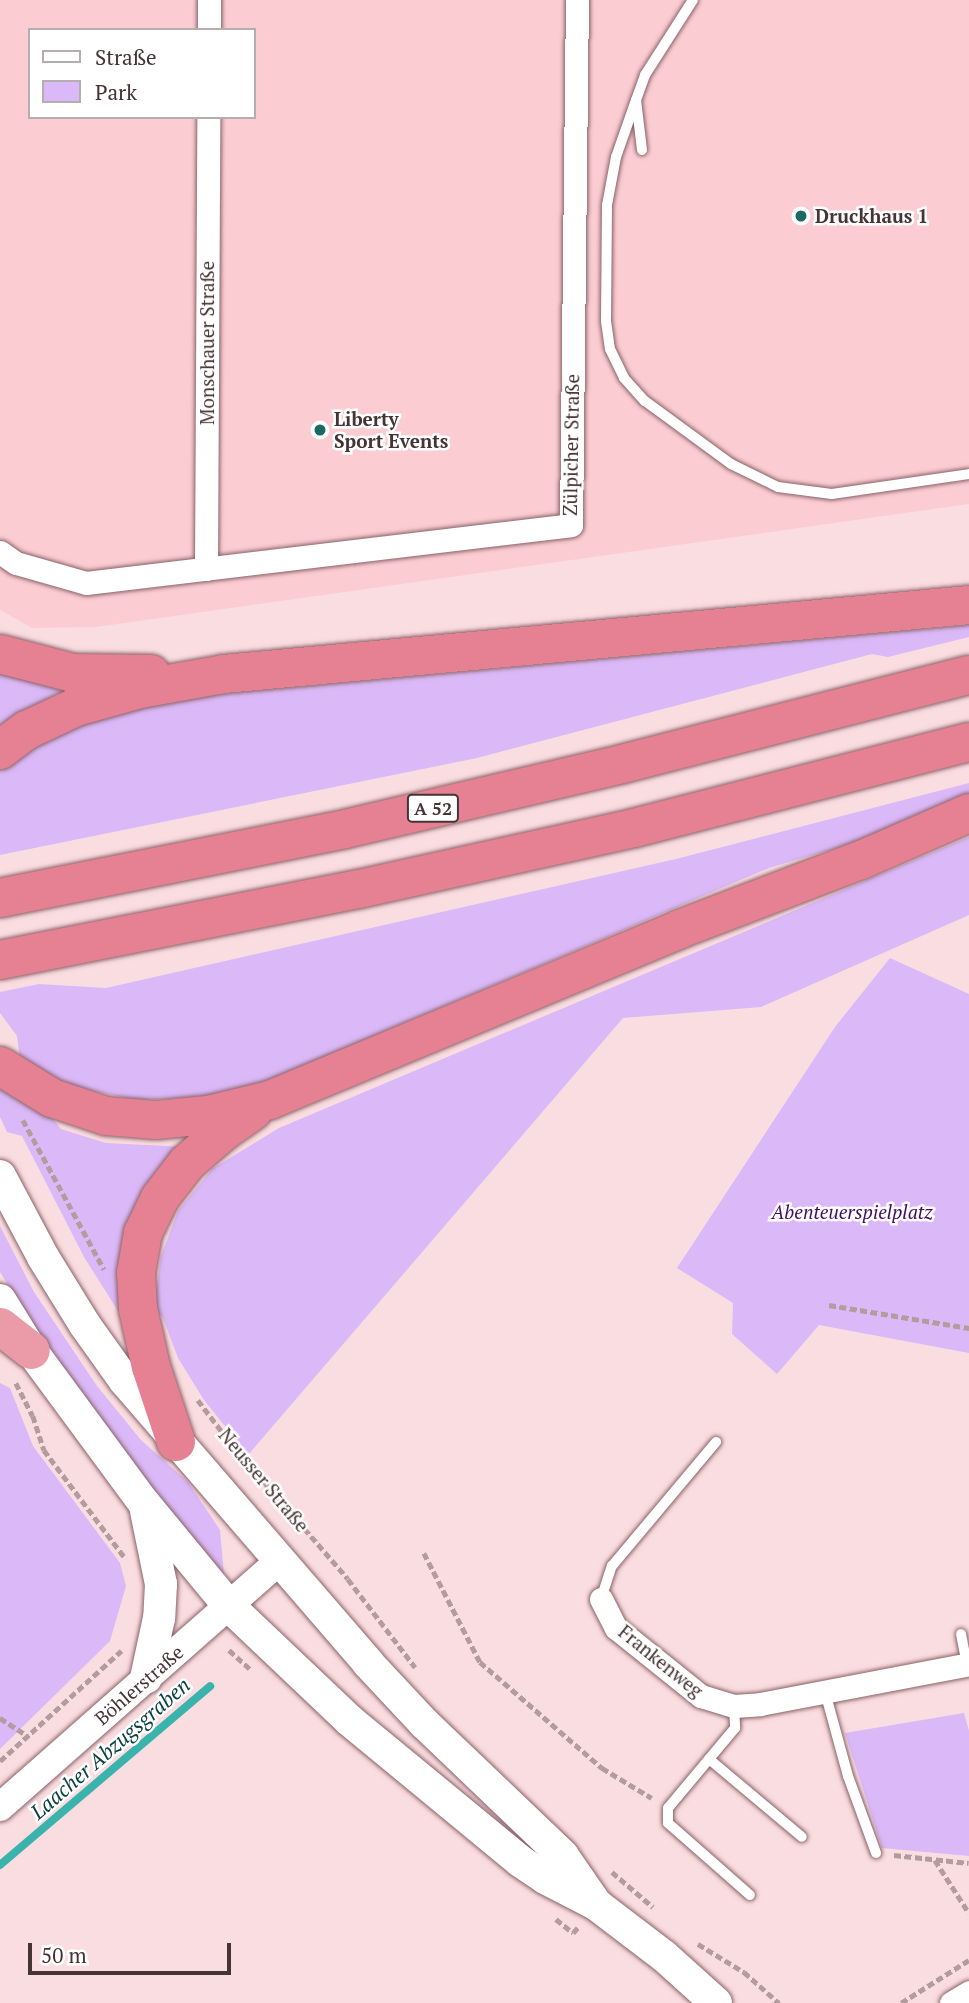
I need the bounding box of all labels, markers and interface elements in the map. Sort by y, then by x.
legend [28,28,256,119]
text: Straße [95,43,157,71]
text: Park [95,78,137,106]
place label: Druckhaus 1 [815,205,928,227]
marker: Druckhaus 1 [793,208,809,224]
street label: Monschauer Straße [196,261,218,425]
street label: Zülpicher Straße [558,374,584,516]
place label: Liberty Sport Events [334,408,448,452]
marker: Liberty Sport Events [312,422,328,438]
road number: A 52 [407,794,459,822]
park label: Abenteuerspielplatz [772,1201,932,1223]
street label: Neusser Straße [214,1424,314,1536]
street label: Frankenweg [614,1620,708,1702]
street label: Böhlerstraße [90,1640,188,1730]
water label: Laacher Abzugsgraben [25,1672,195,1824]
scale bar [32,1930,234,1974]
text: 50 m [41,1941,87,1969]

